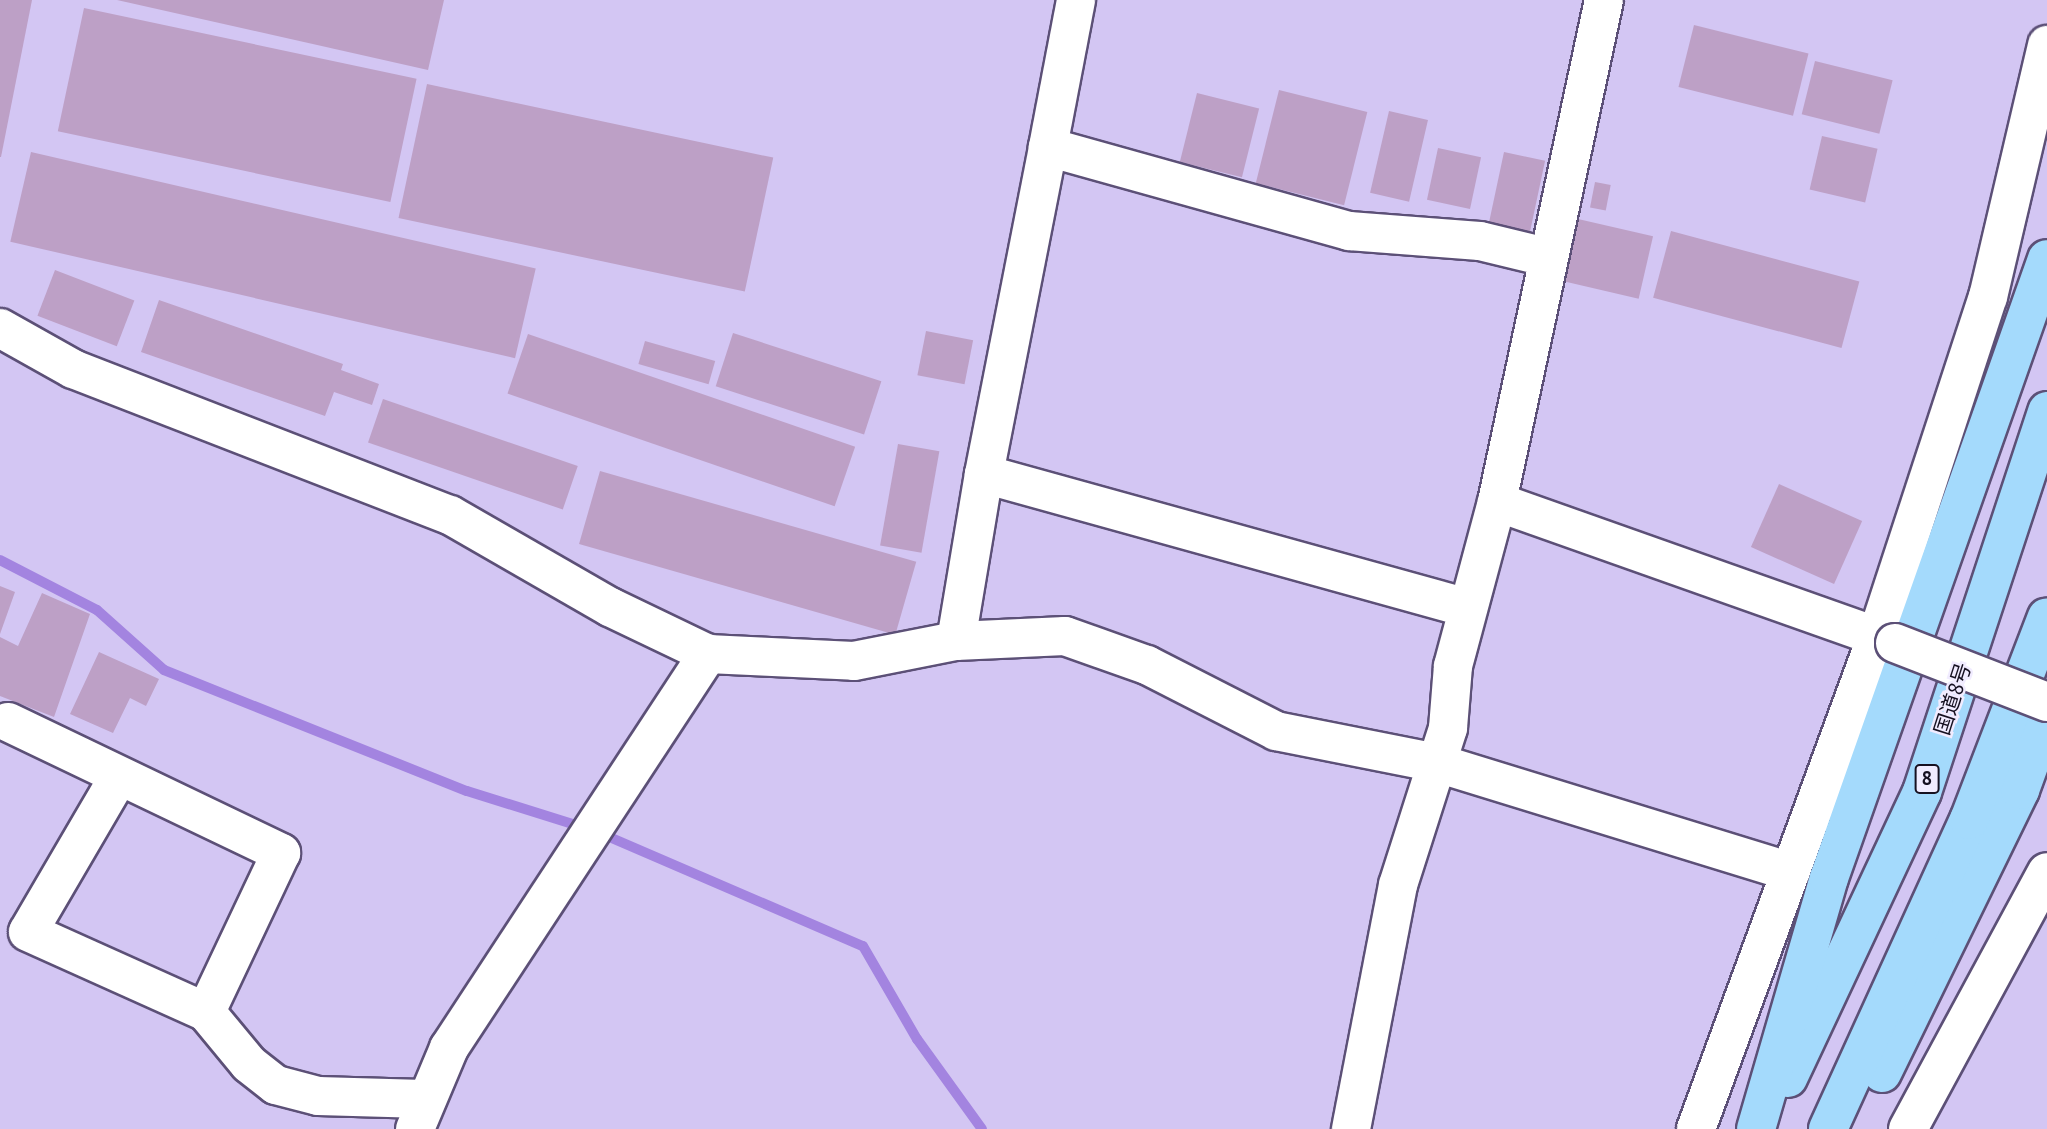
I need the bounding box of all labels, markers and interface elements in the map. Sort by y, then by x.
street label: 国道8号 [1930,660,1976,738]
road number: 8 [1913,764,1941,794]

